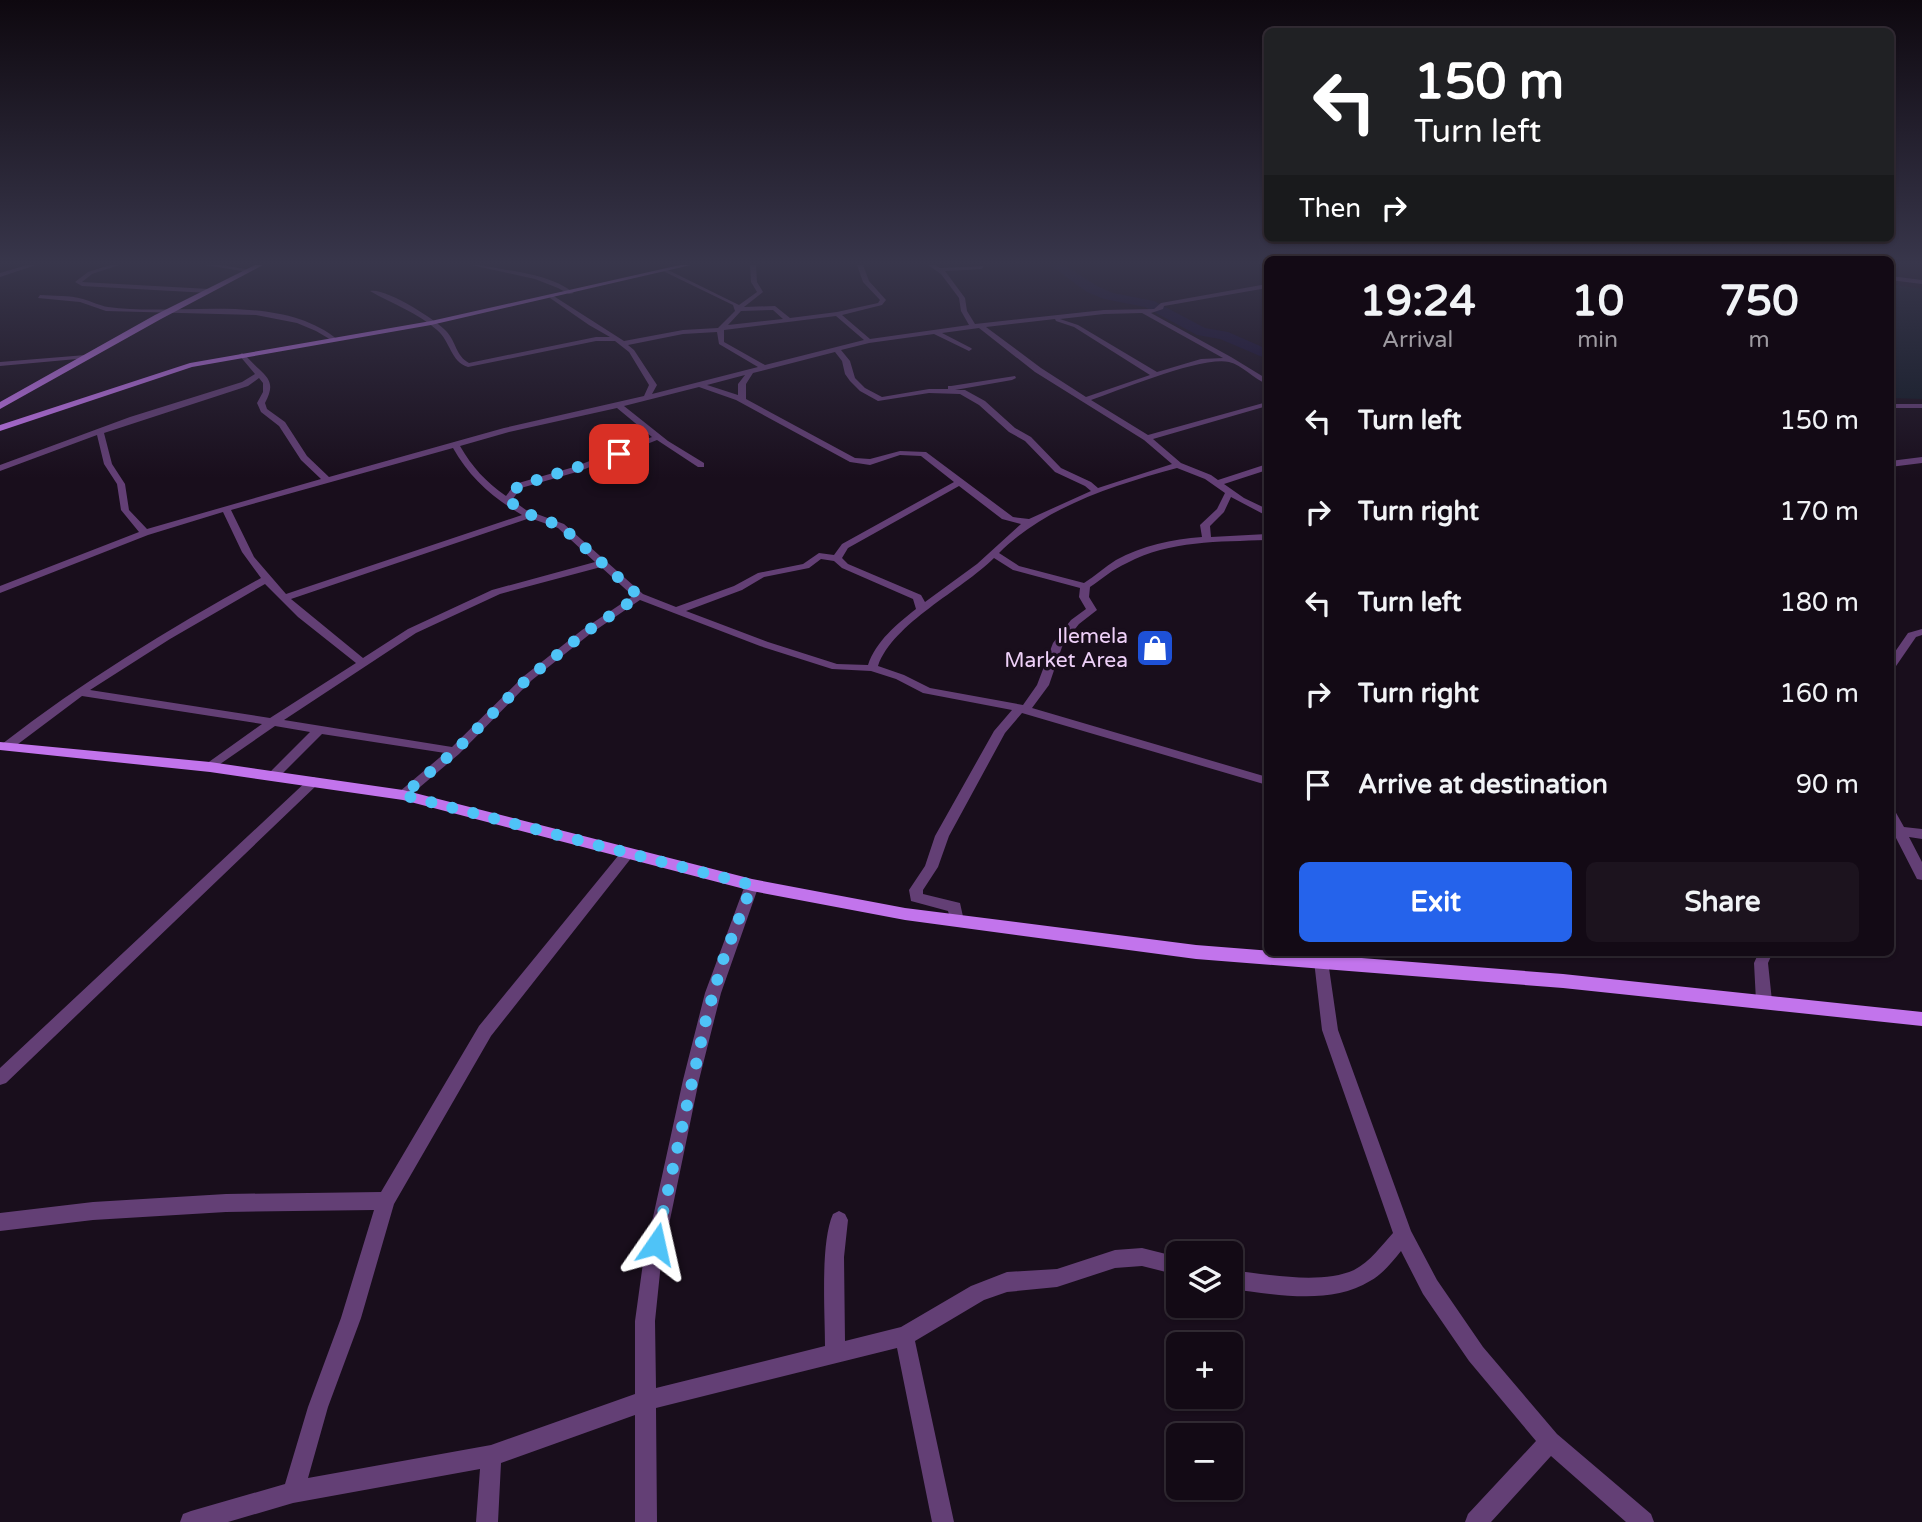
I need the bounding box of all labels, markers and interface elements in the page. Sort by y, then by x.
text: 150 m [1414,53,1564,112]
icon: left [1299,56,1390,147]
text: Turn left [1414,113,1541,151]
icon: right [1375,189,1413,227]
text: Then [1299,193,1361,224]
text: 19:24 [1359,276,1476,327]
text: 10 [1571,276,1624,327]
text: 750 [1719,276,1799,327]
text: Arrival [1382,326,1453,354]
text: min [1577,326,1618,354]
text: m [1748,326,1770,354]
icon: left [1299,402,1337,440]
text: Turn left [1358,405,1461,436]
text: 150 m [1779,405,1859,436]
pin [589,424,649,484]
icon: arrive [600,435,638,473]
icon: right [1299,493,1337,531]
text: Turn right [1358,496,1479,527]
text: 170 m [1779,496,1859,527]
icon: left [1299,584,1337,622]
text: Turn left [1358,587,1461,618]
text: 180 m [1779,587,1859,618]
place label: Ilemela Market Area [1004,624,1128,673]
shop icon: Ilemela Market Area [1134,627,1176,669]
icon: right [1299,675,1337,713]
text: Turn right [1358,678,1479,709]
text: 160 m [1779,678,1859,709]
icon: arrive [1299,766,1337,804]
text: Arrive at destination [1358,769,1608,800]
text: 90 m [1796,769,1859,800]
button: Exit [1299,862,1572,942]
button: Share [1586,862,1859,942]
position arrow [619,1207,693,1281]
map controls [1166,1241,1243,1500]
button: layers [1166,1241,1243,1318]
button: + [1166,1332,1243,1409]
button: − [1166,1423,1243,1500]

